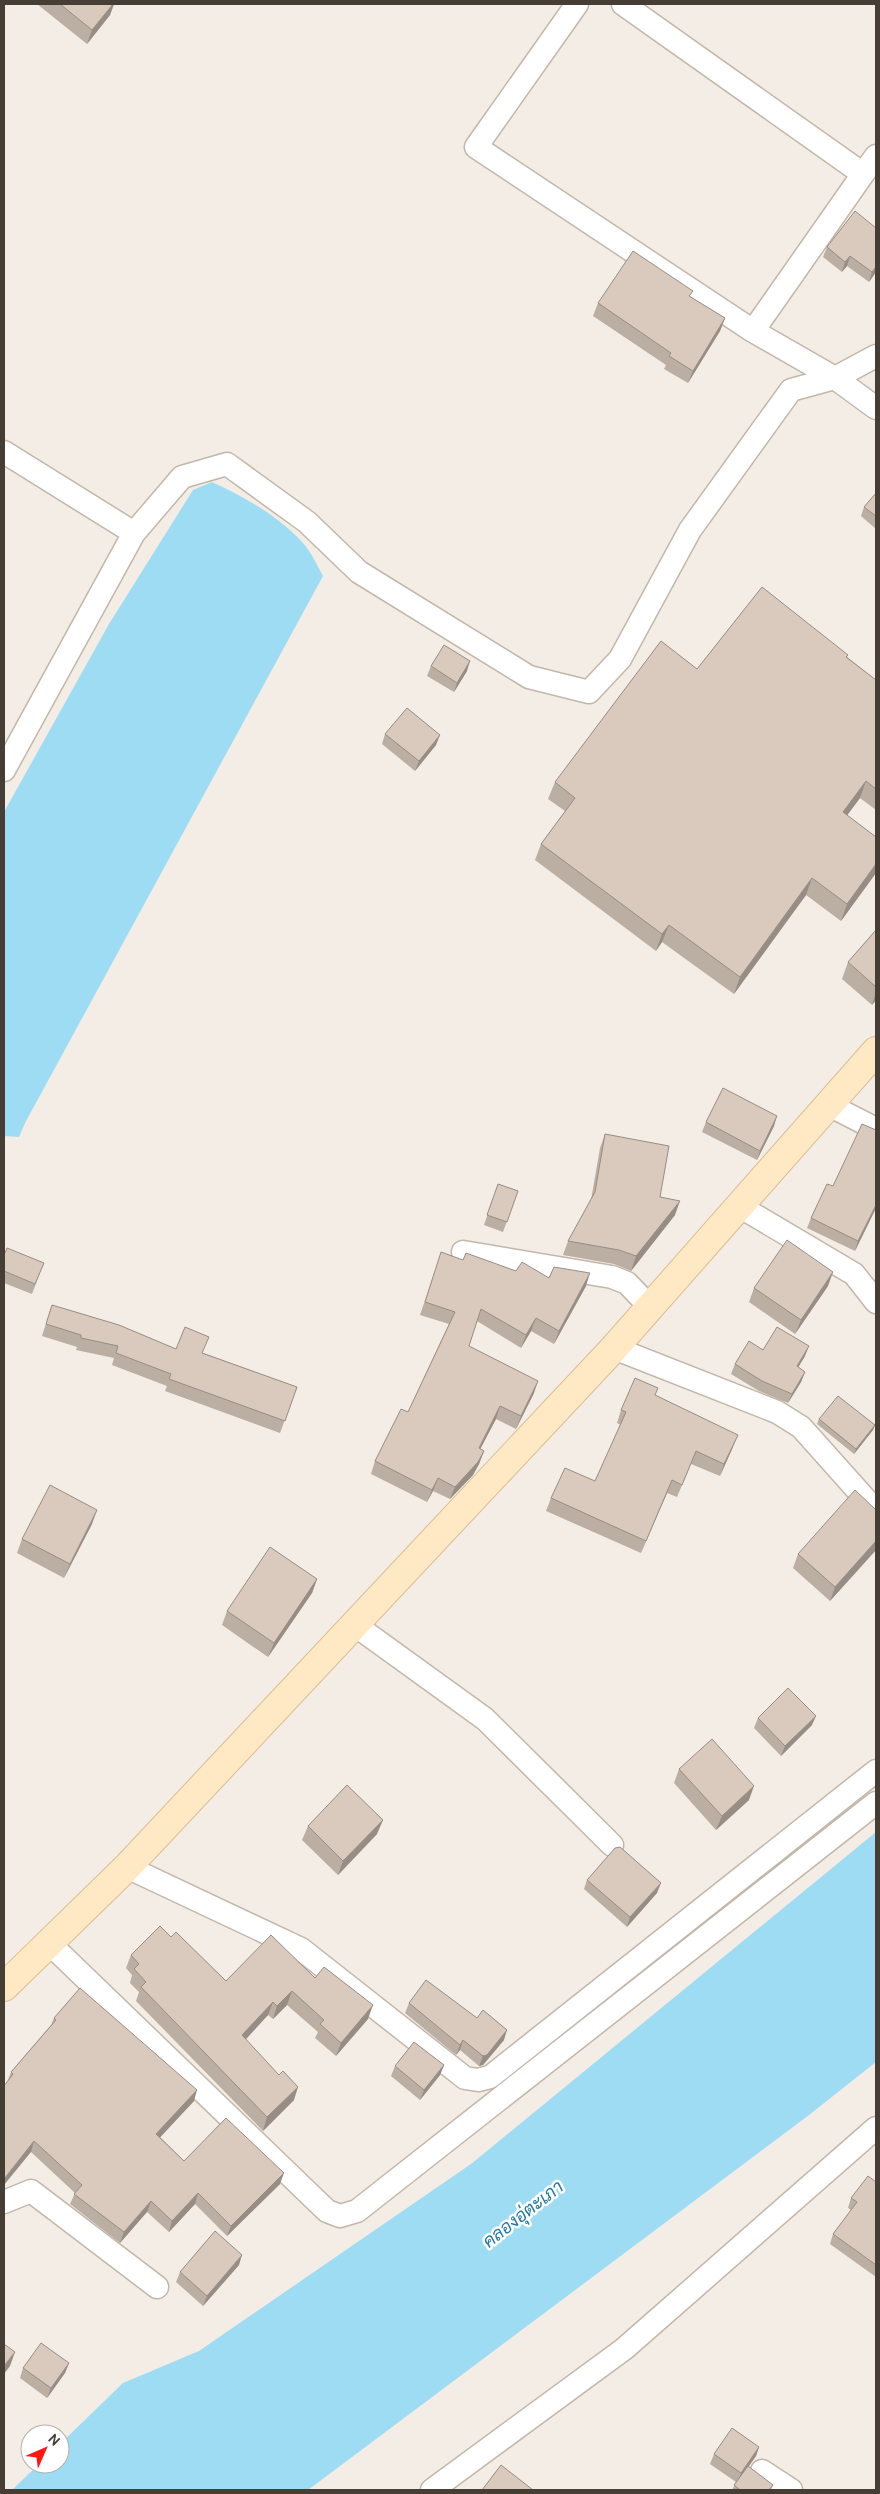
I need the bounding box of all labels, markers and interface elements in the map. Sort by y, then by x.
water label: คลองอุ่ตะเภา [478,2175,569,2253]
north arrow [20,2424,70,2474]
text: N [44,2430,64,2450]

